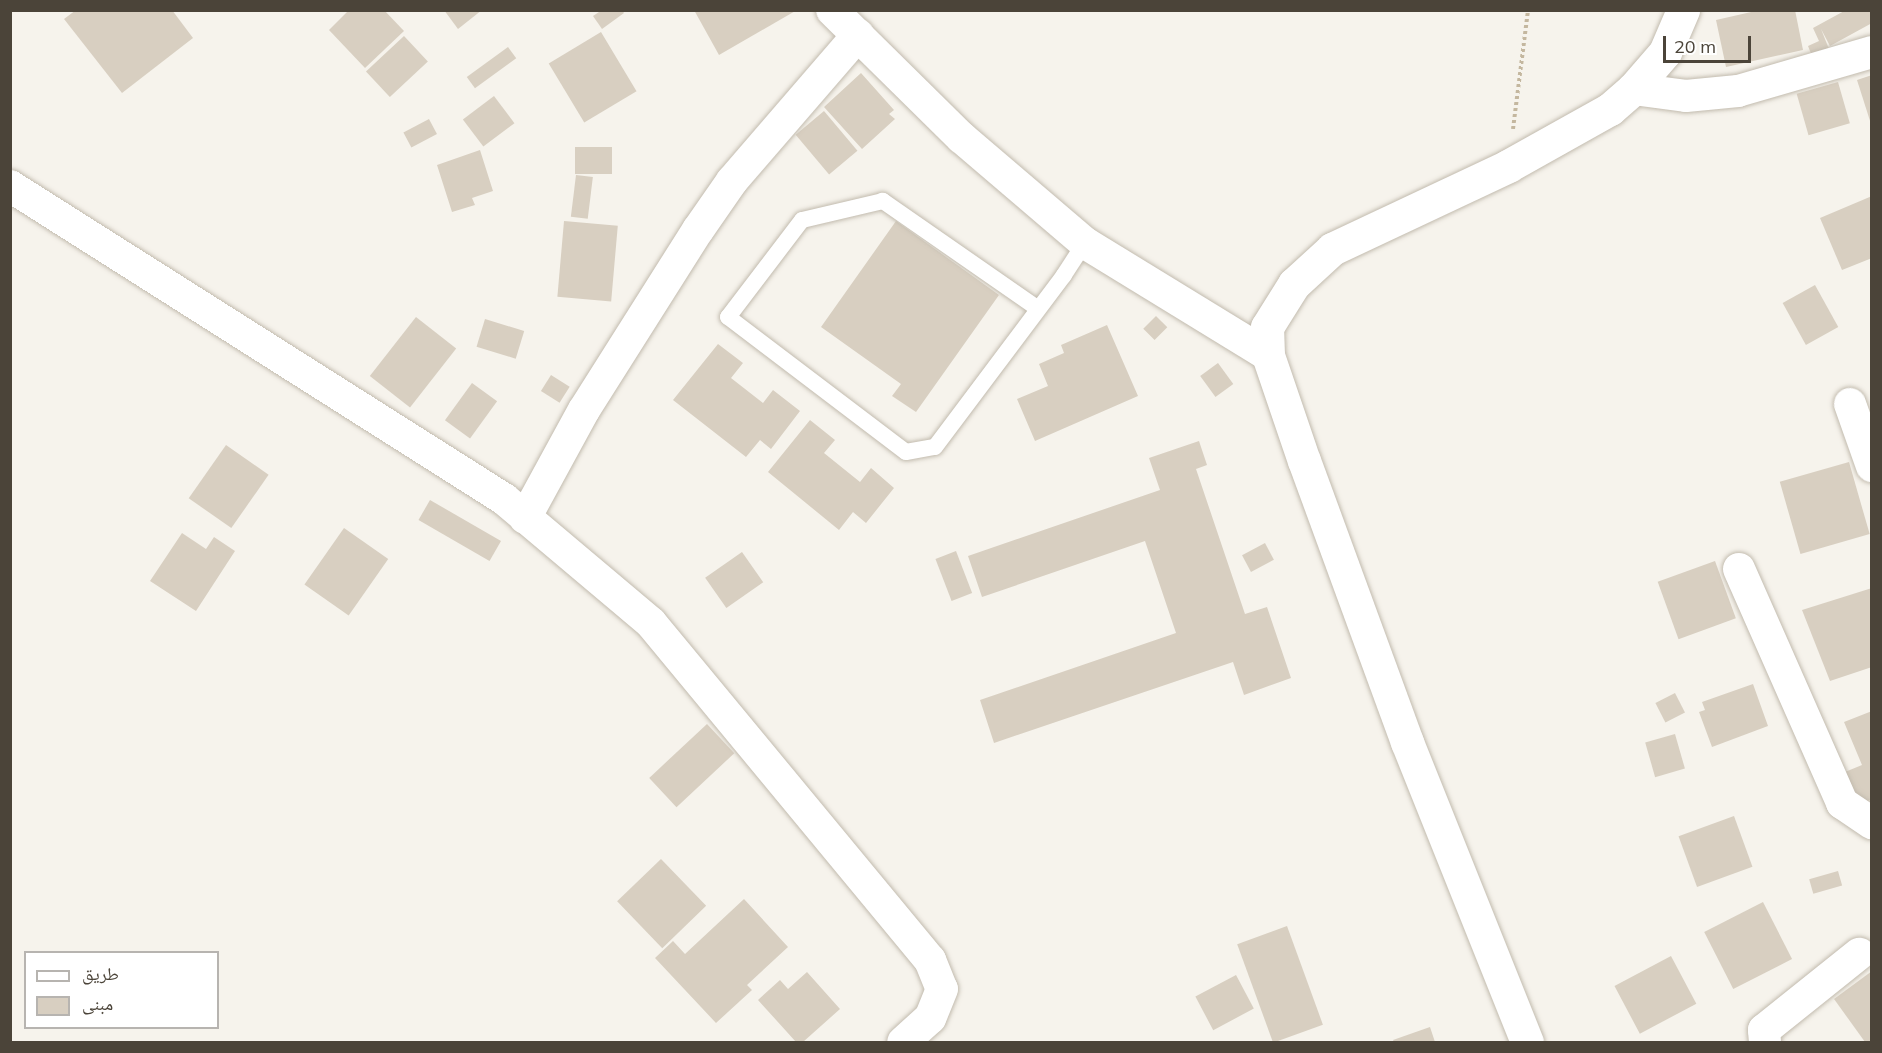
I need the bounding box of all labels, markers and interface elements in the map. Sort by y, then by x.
scale bar [1666,24,1754,62]
text: 20 m [1674,35,1716,58]
legend [24,951,219,1029]
text: طريق [82,962,119,985]
text: مبنى [82,992,113,1015]

